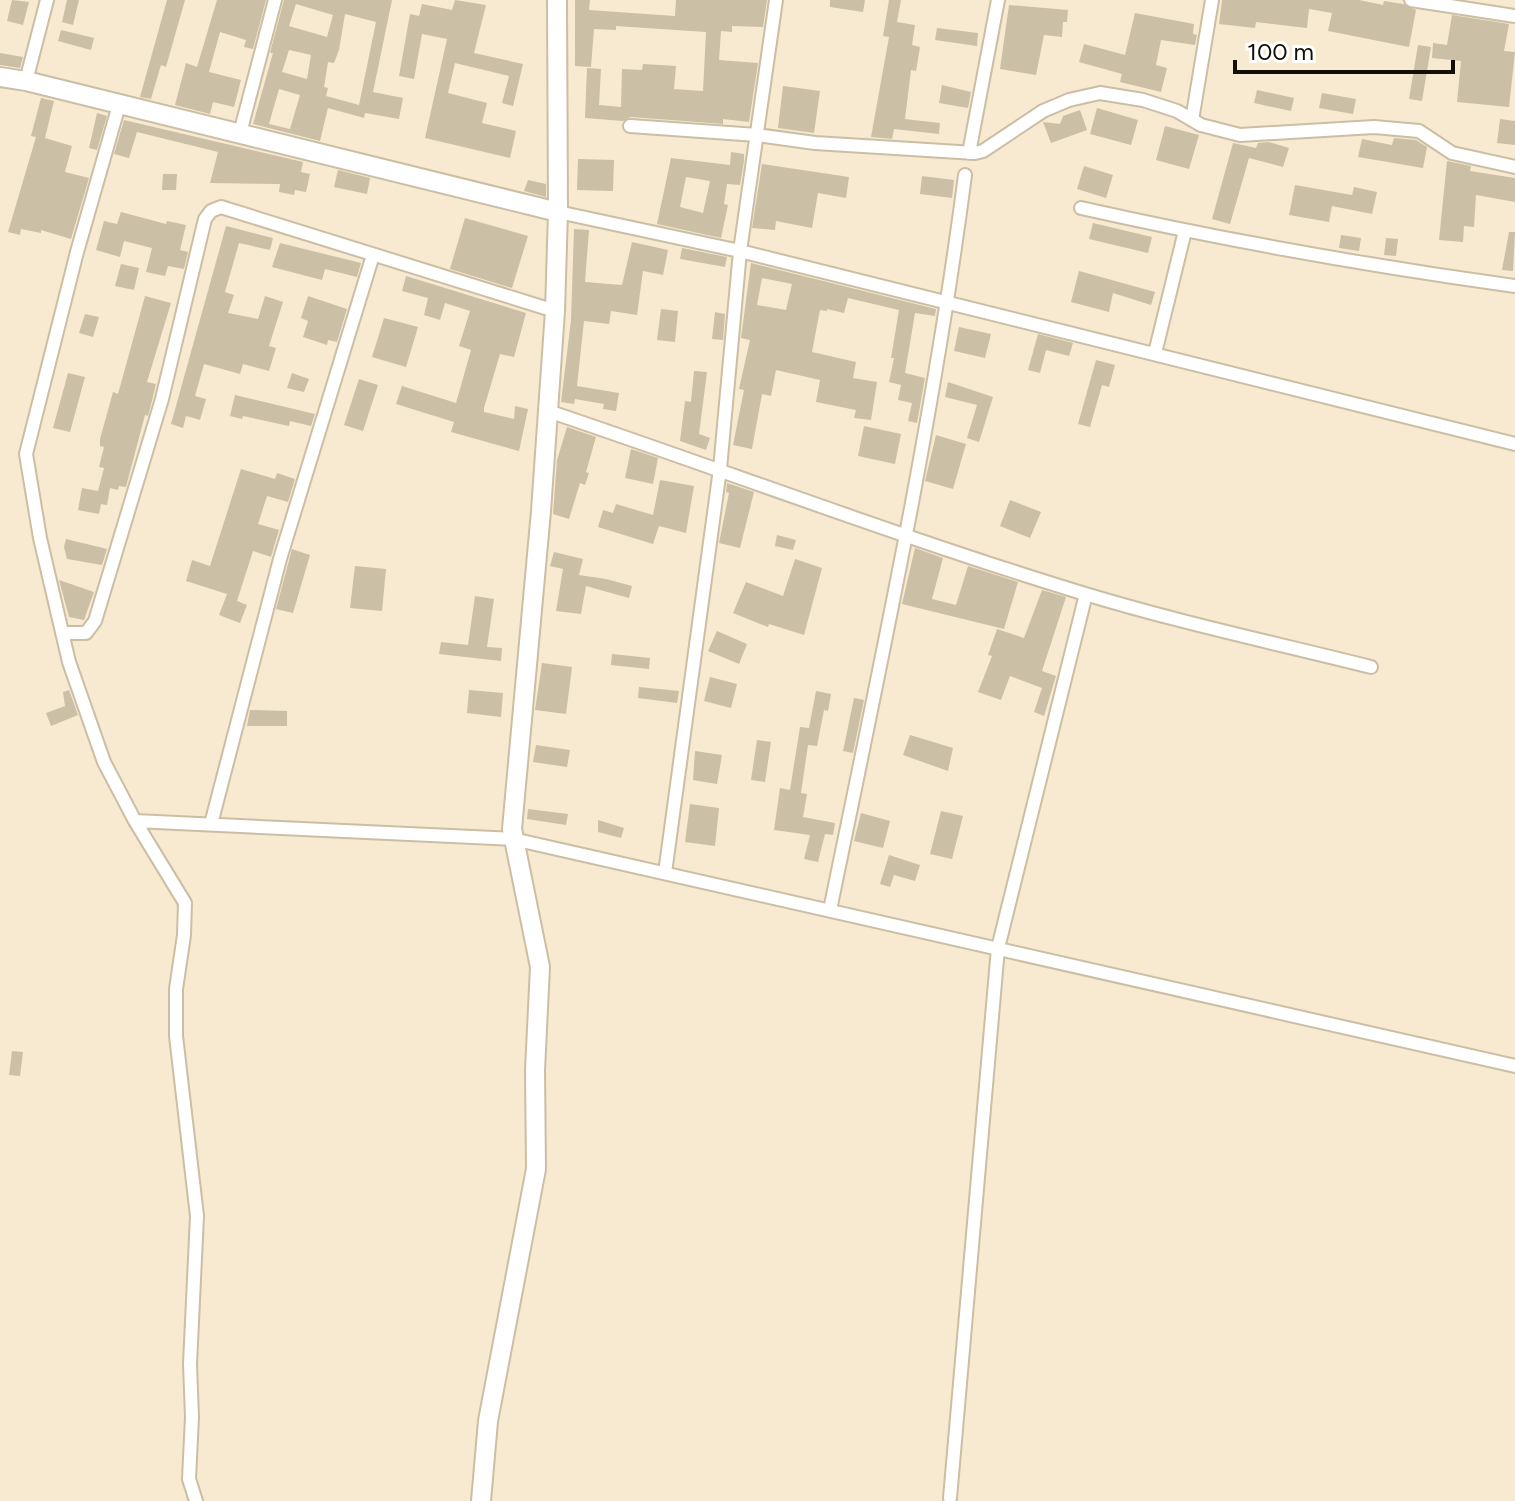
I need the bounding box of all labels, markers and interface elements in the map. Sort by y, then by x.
scale bar [1235,24,1453,74]
text: 100 m [1247,37,1314,66]

